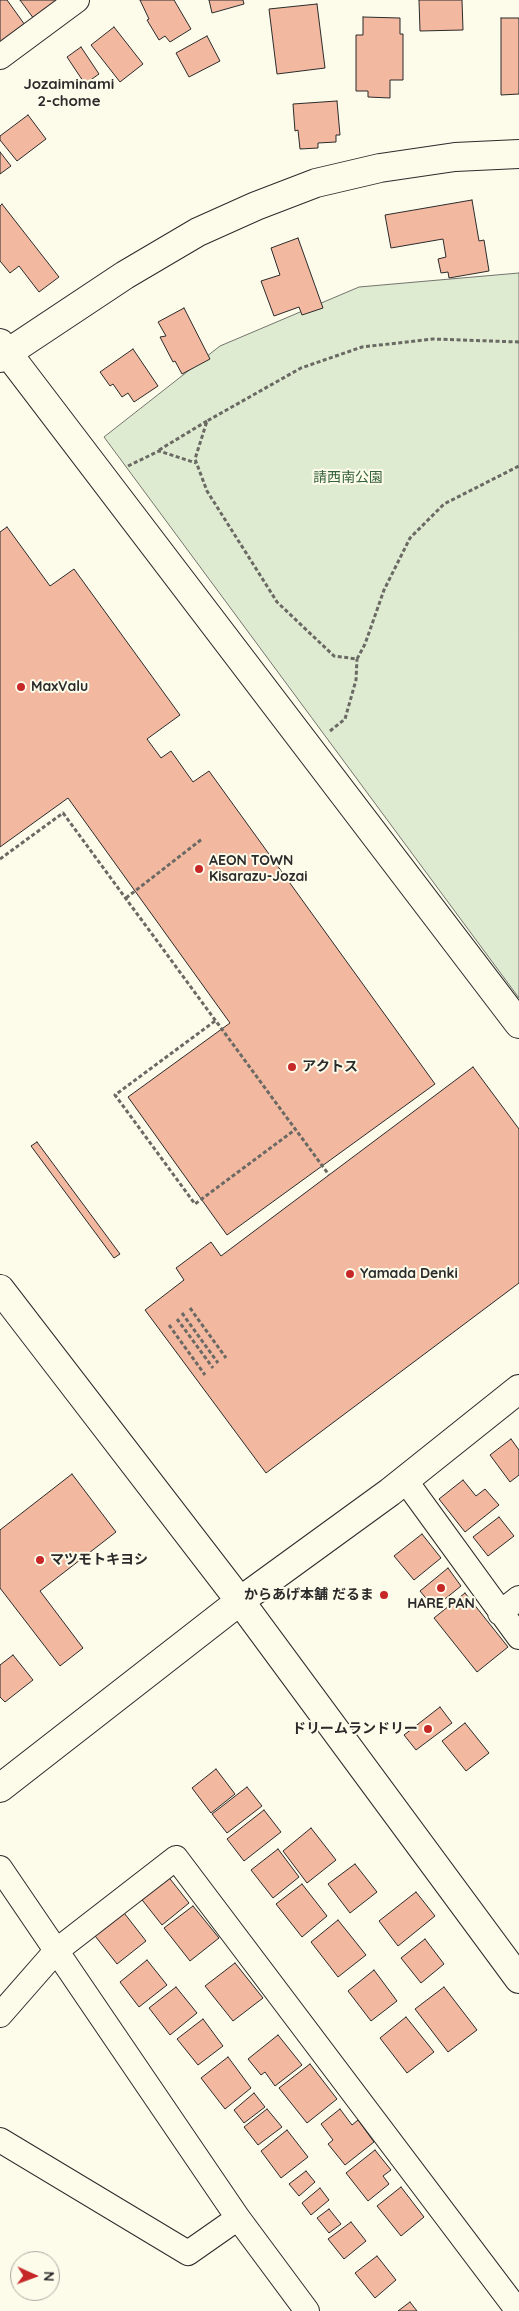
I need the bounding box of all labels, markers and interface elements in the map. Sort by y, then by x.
district label: Jozaiminami 2-chome [24,75,114,110]
park label: 請西南公園 [313,470,383,486]
place label: MaxValu [31,679,88,695]
marker: MaxValu [15,681,27,693]
place label: AEON TOWN Kisarazu-Jozai [209,853,308,886]
marker: AEON TOWN Kisarazu-Jozai [193,863,205,875]
place label: アクトス [302,1059,358,1075]
marker: アクトス [286,1061,298,1073]
place label: Yamada Denki [360,1266,458,1282]
marker: Yamada Denki [344,1268,356,1280]
place label: マツモトキヨシ [50,1552,148,1568]
marker: マツモトキヨシ [34,1554,46,1566]
marker: HARE PAN [435,1582,447,1594]
place label: からあげ本舗 だるま [244,1587,374,1603]
marker: からあげ本舗 だるま [378,1589,390,1601]
place label: HARE PAN [407,1596,475,1612]
place label: ドリームランドリー [292,1721,418,1737]
marker: ドリームランドリー [422,1723,434,1735]
north arrow [10,2251,60,2301]
text: N [40,2271,58,2282]

